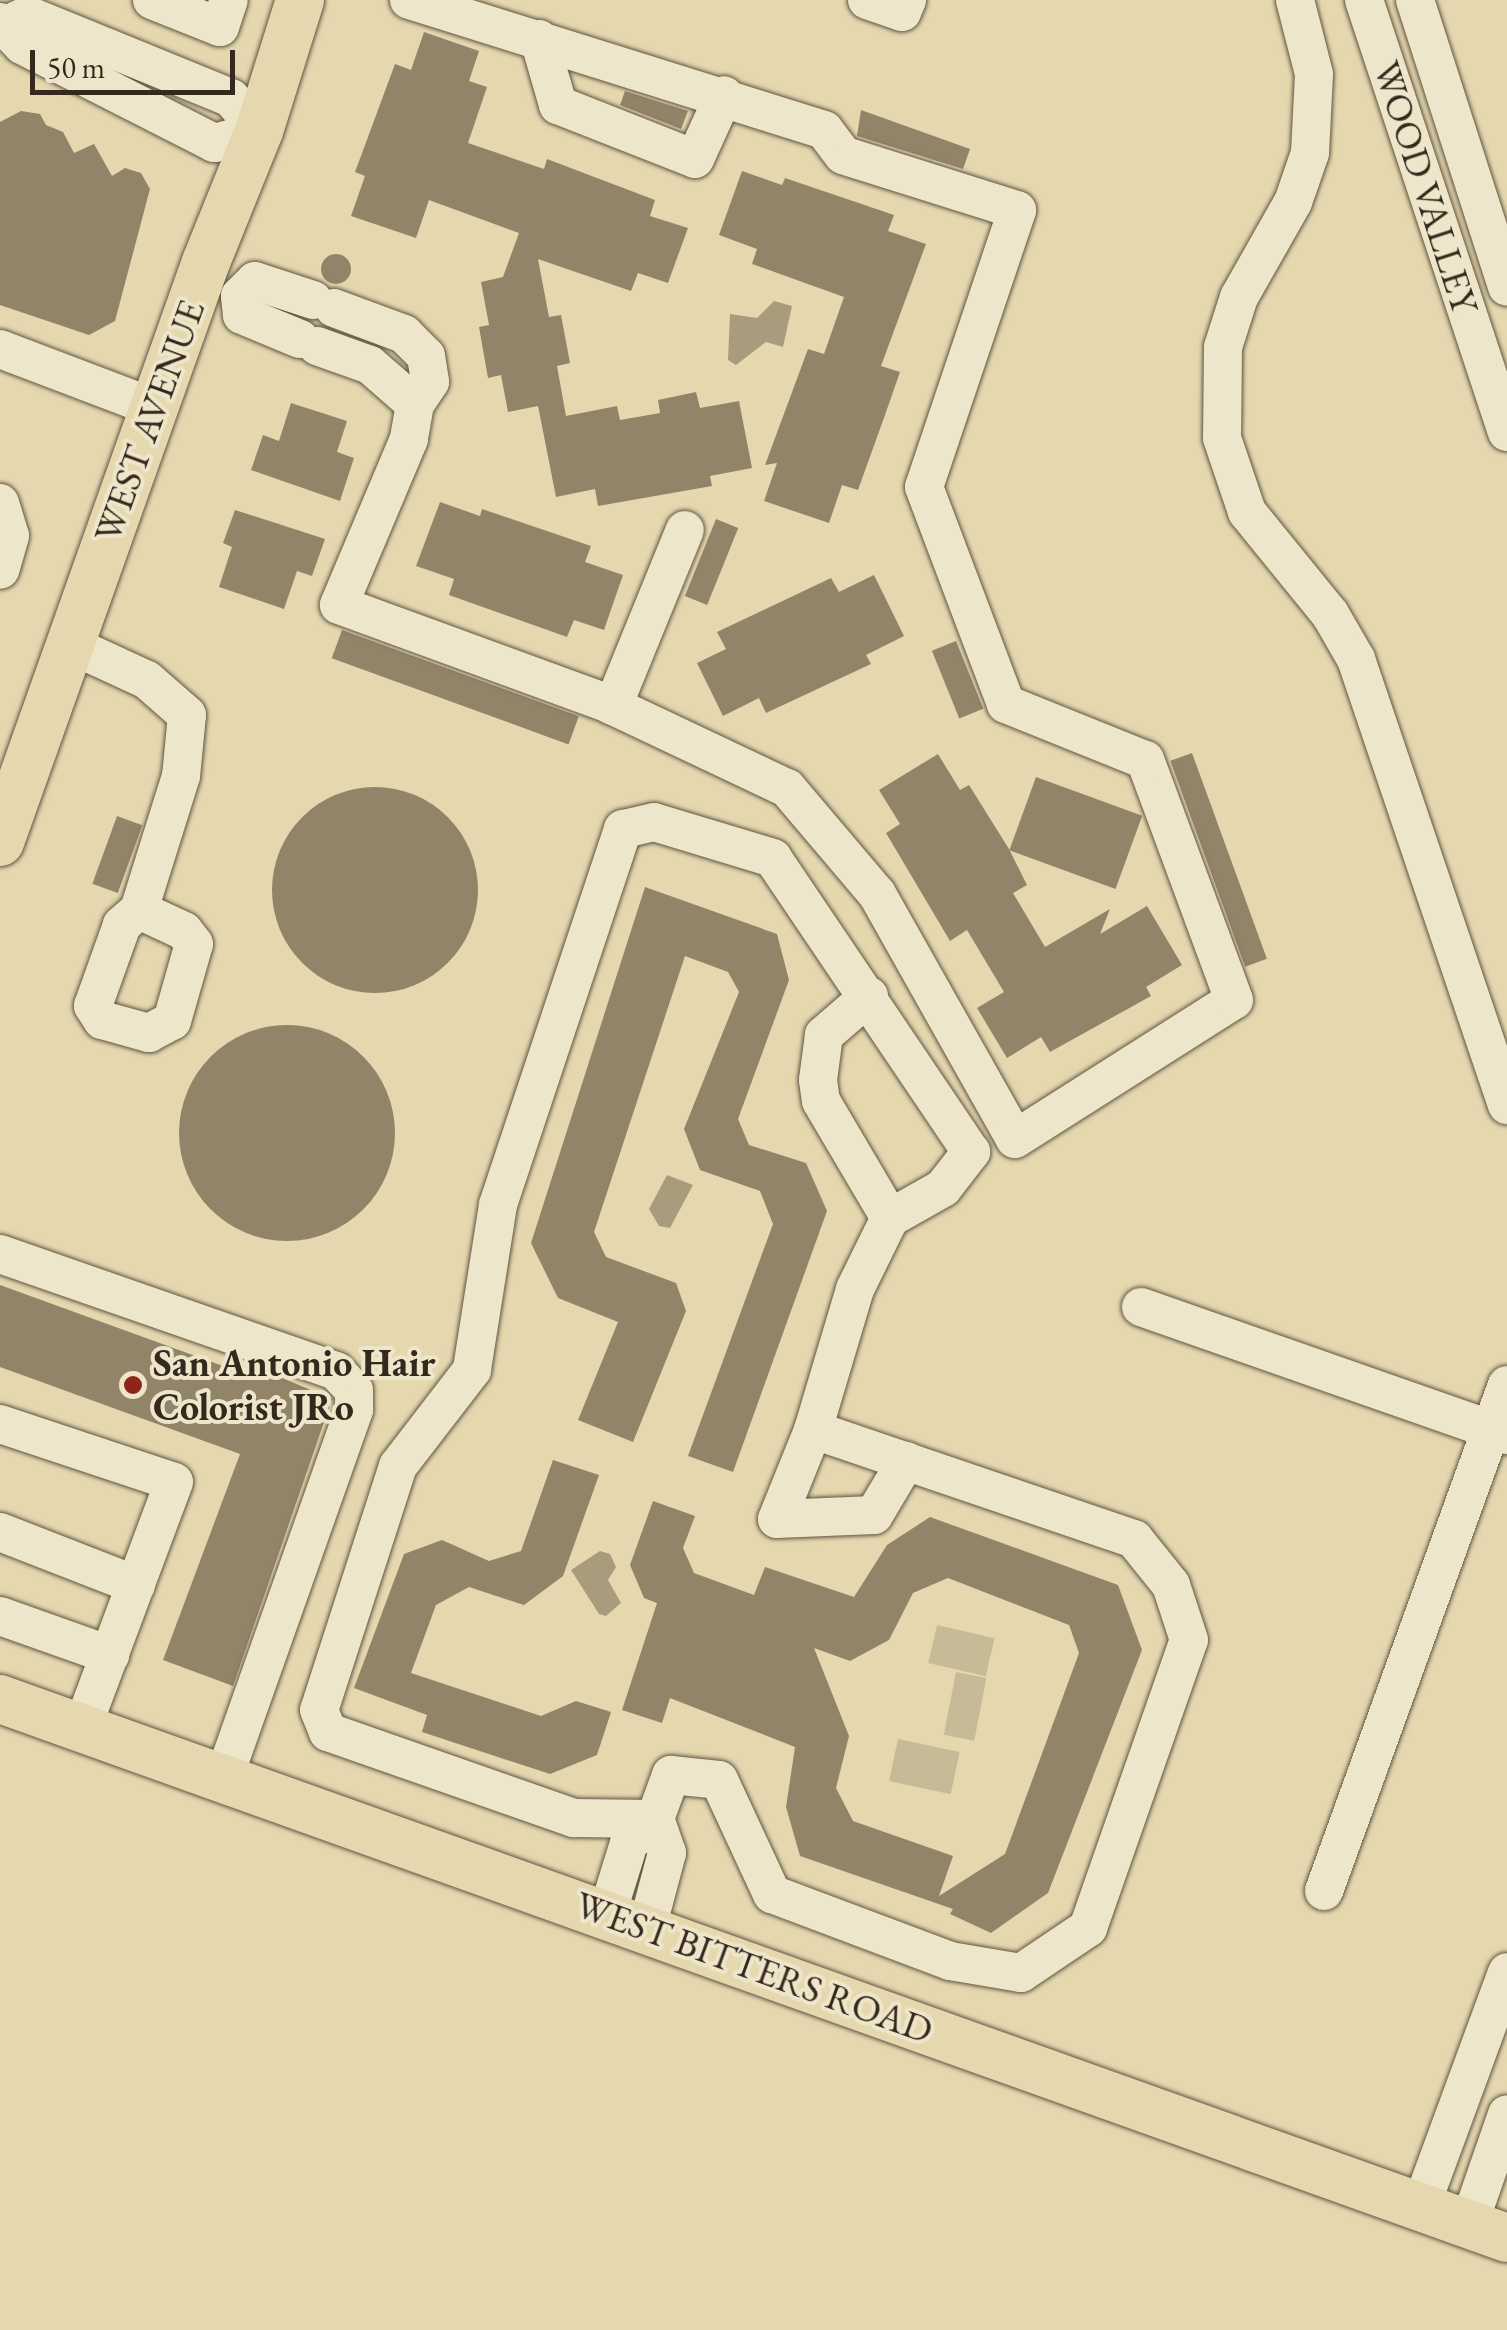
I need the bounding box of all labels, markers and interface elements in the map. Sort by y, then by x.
scale bar [35,30,240,92]
text: 50 m [47,48,105,87]
street label: WOOD VALLEY [1364,55,1488,319]
street label: WEST AVENUE [84,294,214,548]
place label: San Antonio Hair Colorist JRo [153,1340,435,1430]
marker: San Antonio Hair Colorist JRo [122,1374,144,1396]
street label: WEST BITTERS ROAD [569,1881,939,2053]

